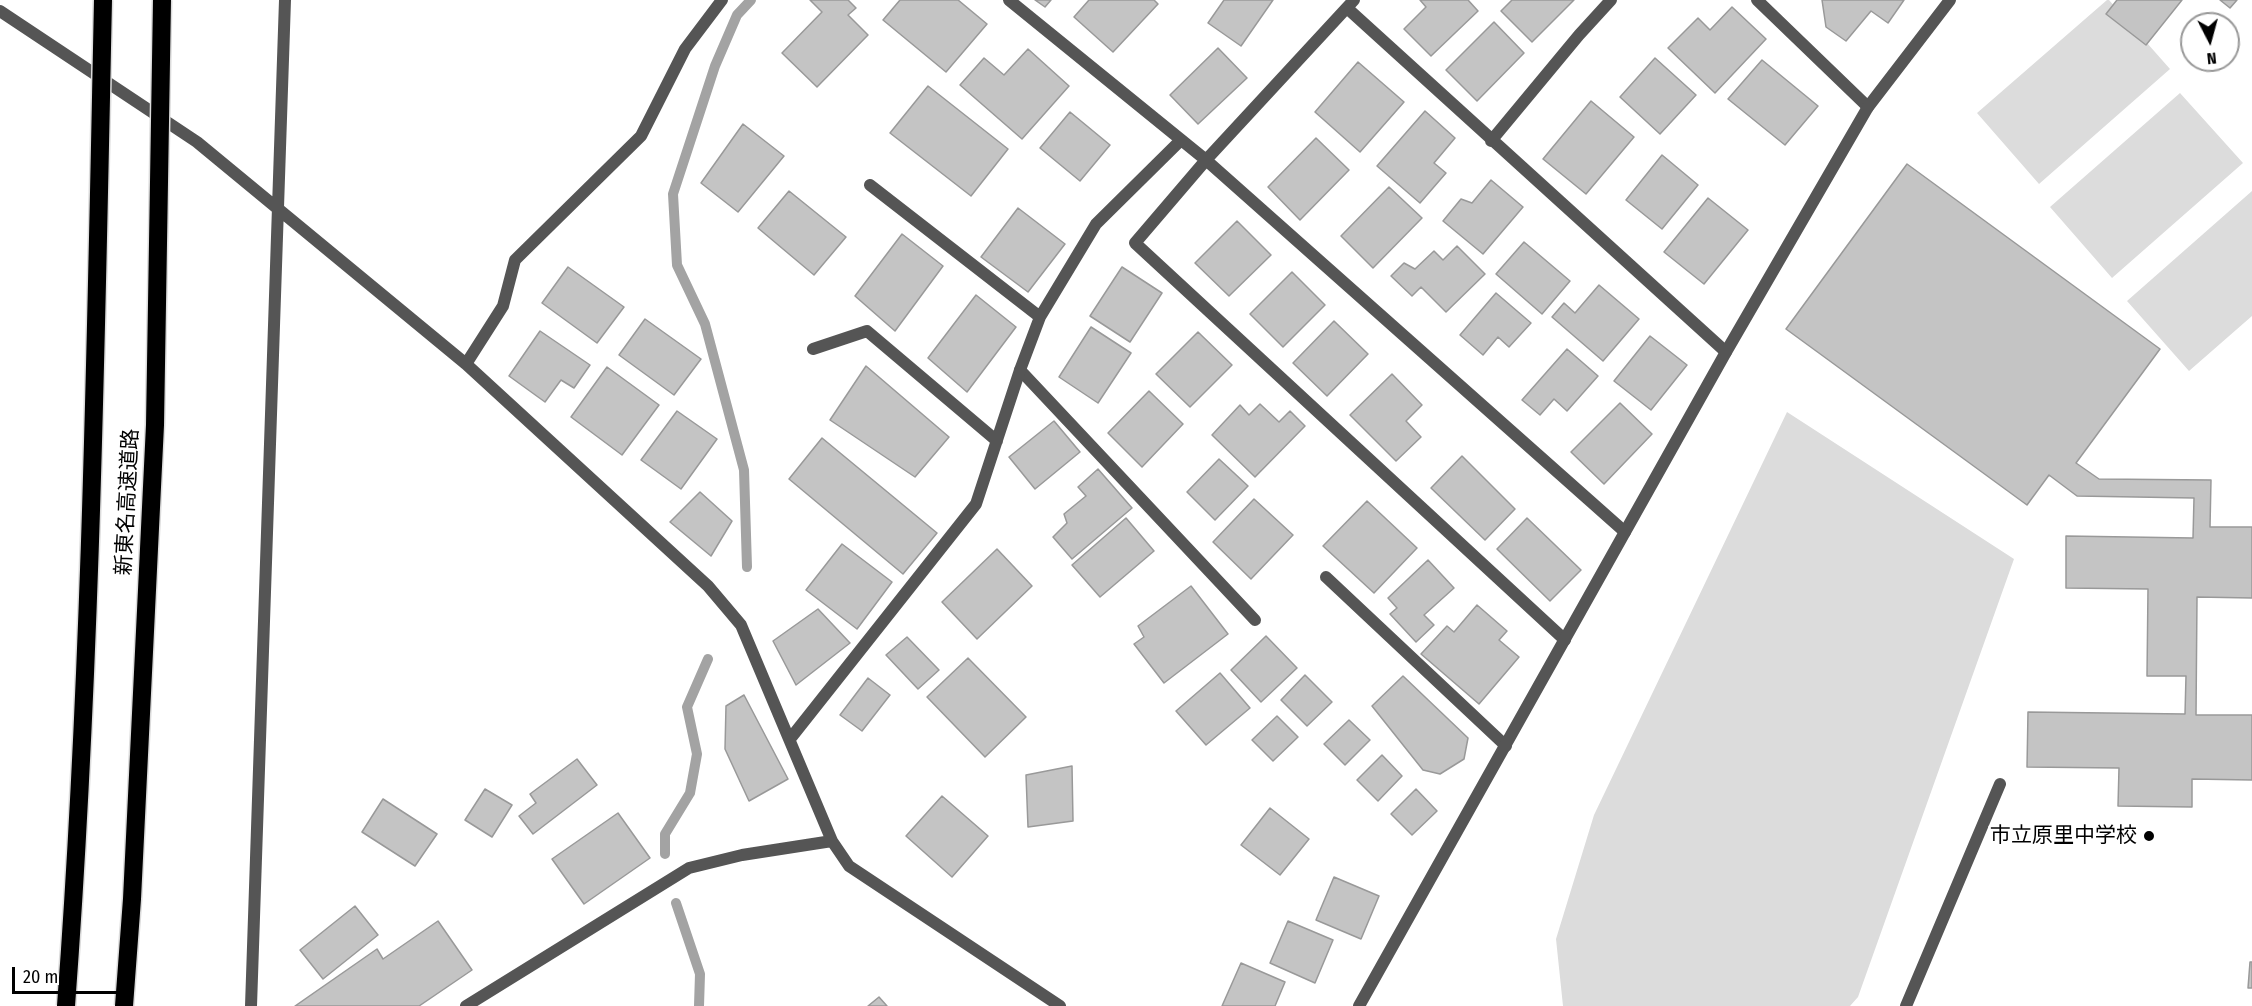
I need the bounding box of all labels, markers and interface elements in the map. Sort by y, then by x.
north arrow [2180,12,2240,72]
text: N [2206,48,2217,68]
street label: 新東名高速道路 [112,428,144,576]
place label: 市立原里中学校 [1990,823,2137,849]
marker: 市立原里中学校 [2142,829,2156,843]
scale bar [15,955,124,993]
text: 20 m [23,966,58,988]

